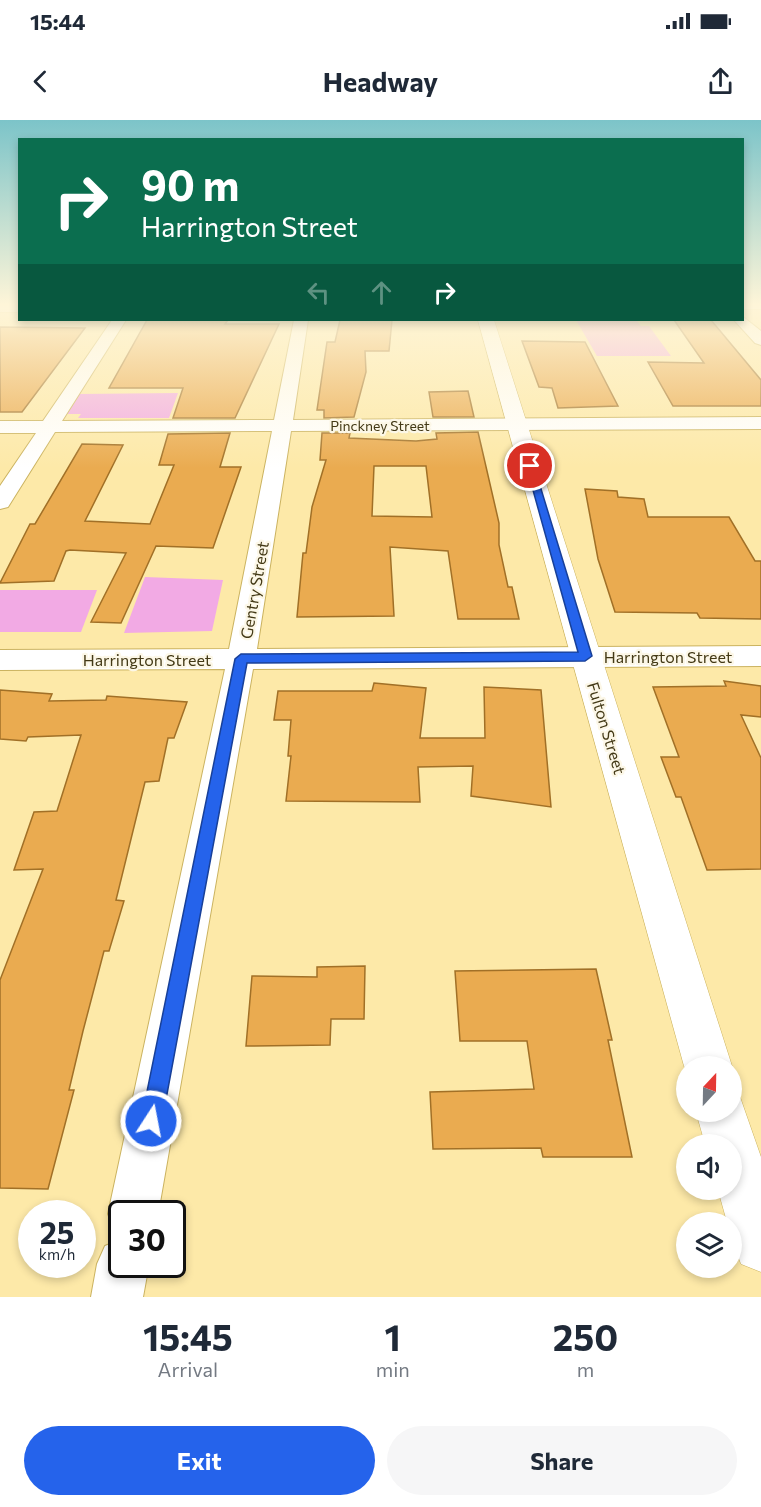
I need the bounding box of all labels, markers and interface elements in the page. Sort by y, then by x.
text: 15:44 [30,8,86,35]
icon: back [24,65,57,98]
text: Headway [323,65,438,98]
icon: share [704,65,737,98]
text: 90 m [141,158,240,210]
icon: right [42,162,120,240]
text: Harrington Street [141,210,358,243]
icon: left [302,276,335,309]
icon: ahead [365,276,398,309]
icon: right [428,276,461,309]
street label: Pinckney Street [330,417,430,434]
pin [504,440,555,491]
icon: arrive [513,449,546,482]
street label: Gentry Street [236,539,272,640]
street label: Harrington Street [604,647,733,666]
street label: Harrington Street [83,650,212,669]
street label: Fulton Street [584,680,630,777]
north arrow [676,1056,742,1122]
map controls [676,1056,742,1278]
position arrow [119,1089,183,1153]
button: sound [676,1134,742,1200]
speed limit sign: 30 [108,1200,186,1278]
button: layers [676,1212,742,1278]
text: 25 [40,1213,74,1250]
text: km/h [39,1245,75,1263]
text: 15:45 [143,1314,233,1358]
text: 1 [385,1314,401,1358]
text: 250 [553,1314,618,1358]
text: Arrival [158,1357,218,1381]
text: min [376,1357,410,1381]
text: m [577,1357,594,1381]
button: Exit [24,1426,375,1495]
button: Share [387,1426,737,1495]

